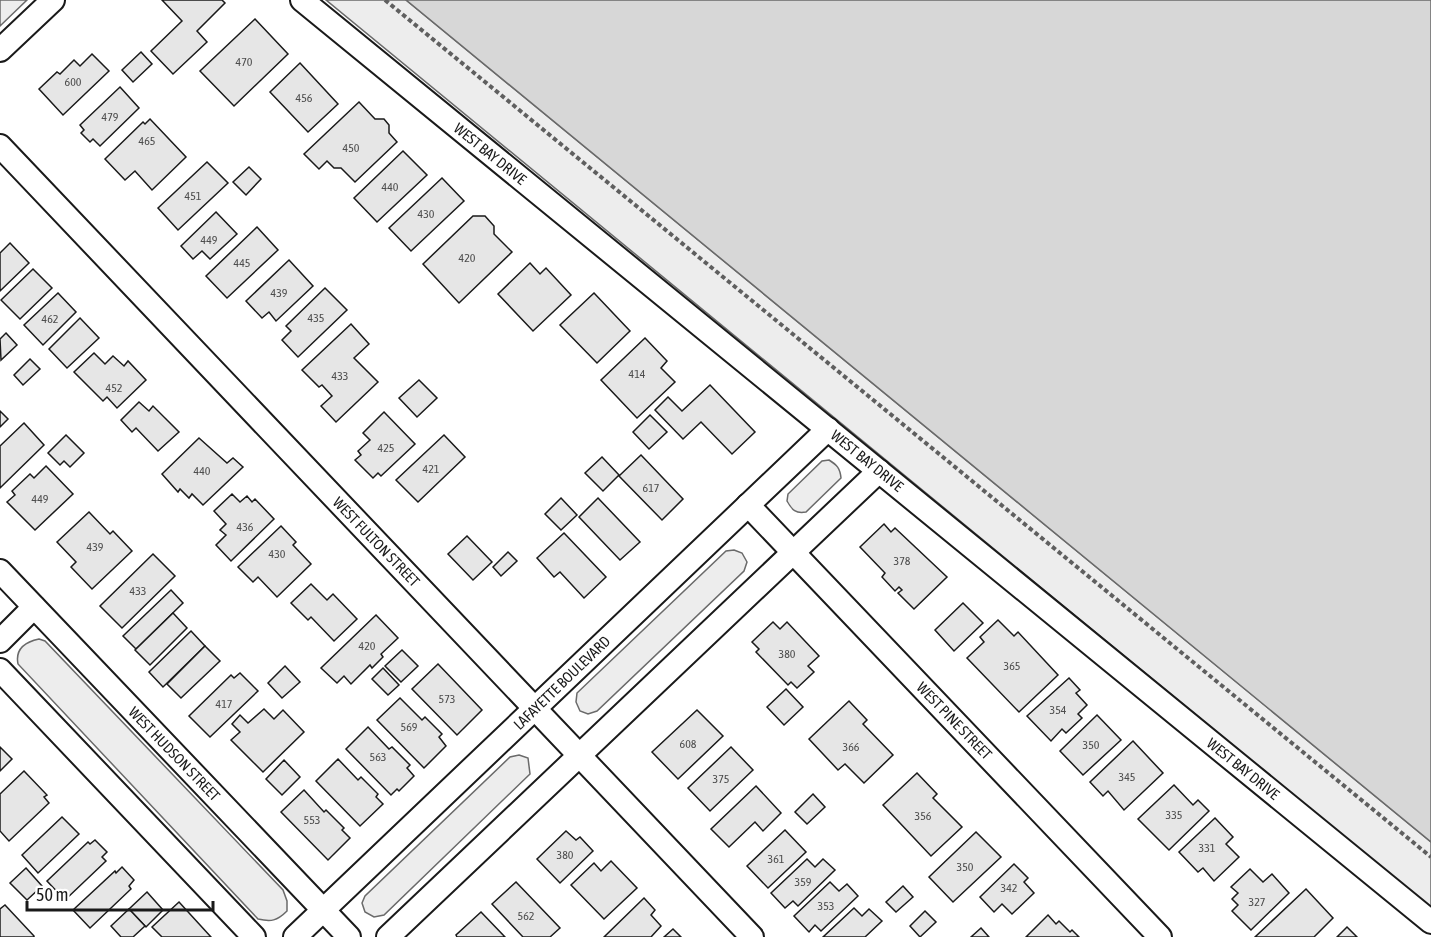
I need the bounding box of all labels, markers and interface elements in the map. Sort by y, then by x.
house number: 470 [236,55,253,69]
house number: 600 [65,75,82,89]
house number: 456 [296,91,313,105]
house number: 479 [102,110,119,124]
street label: WEST BAY DRIVE [451,119,530,188]
house number: 465 [139,134,155,148]
house number: 450 [343,141,360,155]
house number: 440 [382,180,399,194]
house number: 451 [185,189,202,203]
house number: 430 [418,207,435,221]
house number: 449 [201,233,218,247]
house number: 420 [459,251,476,265]
house number: 445 [234,256,250,270]
house number: 439 [271,286,288,300]
house number: 435 [308,311,324,325]
house number: 462 [42,312,58,326]
house number: 414 [629,367,646,381]
house number: 433 [332,369,348,383]
house number: 452 [106,381,122,395]
street label: WEST BAY DRIVE [828,426,907,495]
house number: 425 [378,441,394,455]
house number: 421 [423,462,440,476]
house number: 440 [194,464,211,478]
house number: 617 [643,481,660,495]
house number: 449 [32,492,49,506]
street label: WEST FULTON STREET [330,494,423,590]
house number: 436 [237,520,254,534]
house number: 439 [87,540,104,554]
house number: 430 [269,547,286,561]
house number: 378 [894,554,911,568]
house number: 433 [130,584,146,598]
street label: LAFAYETTE BOULEVARD [510,632,613,733]
house number: 420 [359,639,376,653]
house number: 380 [779,647,796,661]
house number: 365 [1004,659,1020,673]
street label: WEST PINE STREET [913,679,996,763]
house number: 573 [439,692,455,706]
house number: 417 [216,697,233,711]
street label: WEST HUDSON STREET [125,703,224,804]
house number: 354 [1050,703,1067,717]
house number: 569 [401,720,418,734]
street label: WEST BAY DRIVE [1204,734,1283,803]
house number: 608 [680,737,697,751]
house number: 350 [1083,738,1100,752]
house number: 366 [843,740,860,754]
house number: 563 [370,750,386,764]
house number: 345 [1119,770,1135,784]
house number: 375 [713,772,729,786]
house number: 335 [1166,808,1182,822]
house number: 356 [915,809,932,823]
house number: 553 [304,813,320,827]
house number: 331 [1199,841,1216,855]
house number: 380 [557,848,574,862]
house number: 361 [768,852,785,866]
house number: 350 [957,860,974,874]
scale bar [27,874,213,912]
house number: 359 [795,875,812,889]
house number: 342 [1001,881,1017,895]
text: 50 m [36,884,68,905]
house number: 327 [1249,895,1266,909]
house number: 353 [818,899,834,913]
house number: 562 [518,909,534,923]

